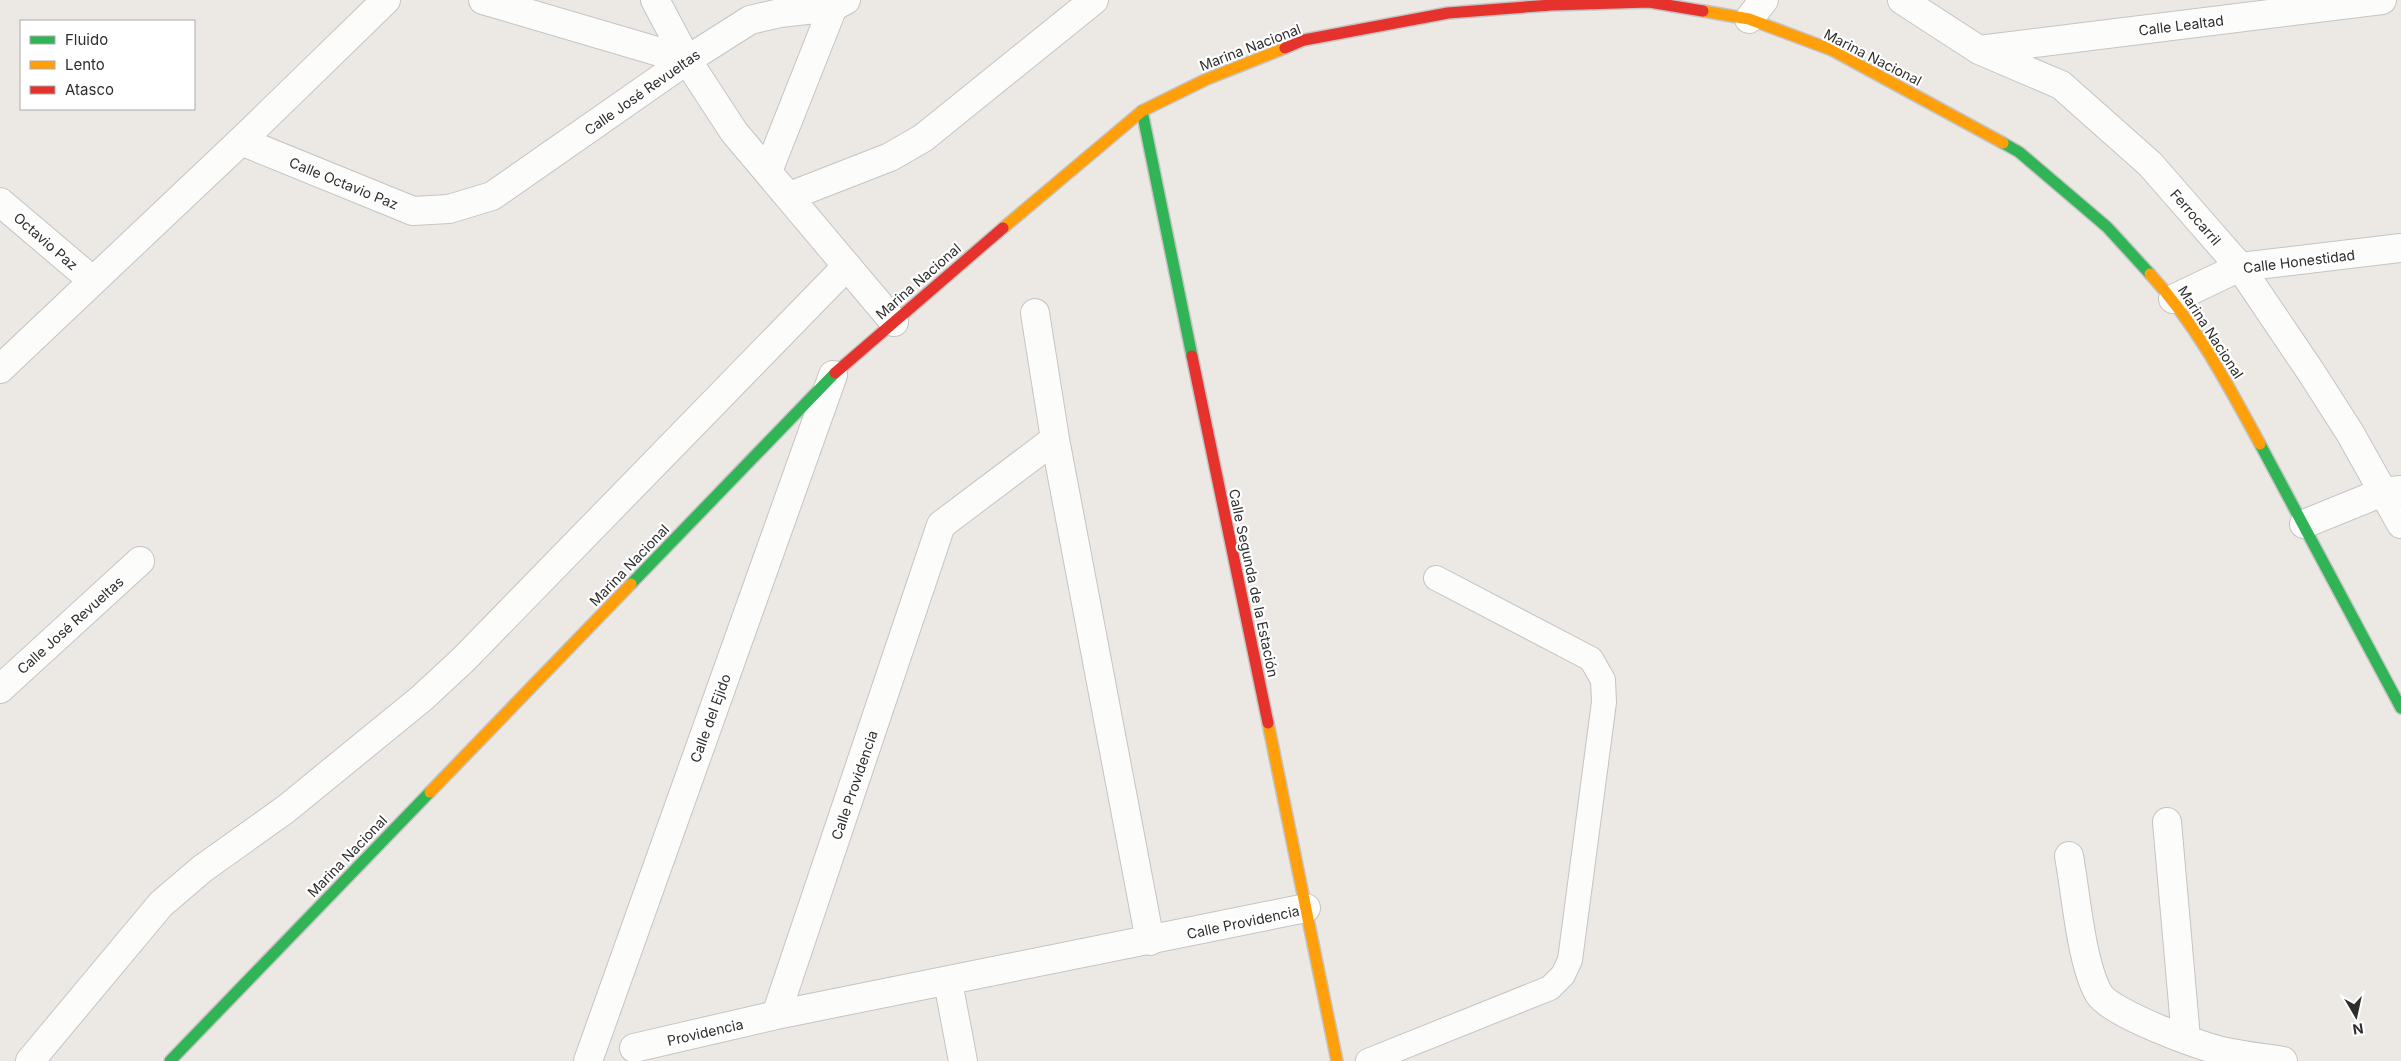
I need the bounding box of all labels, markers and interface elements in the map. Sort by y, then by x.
street label: Calle Lealtad [2137,11,2225,39]
legend [20,20,195,110]
street label: Marina Nacional [1197,20,1303,74]
street label: Marina Nacional [1821,25,1925,89]
text: Fluido [65,30,108,49]
street label: Calle José Revueltas [581,46,703,138]
text: Lento [65,55,105,74]
text: Atasco [65,80,114,99]
street label: Calle Octavio Paz [287,153,401,213]
street label: Ferrocarril [2167,186,2225,248]
street label: Octavio Paz [11,209,81,273]
street label: Marina Nacional [872,239,964,323]
street label: Calle Honestidad [2242,246,2356,276]
street label: Marina Nacional [2175,282,2247,382]
street label: Calle Segunda de la Estación [1226,487,1282,679]
street label: Marina Nacional [586,521,672,609]
street label: Calle José Revueltas [13,573,127,677]
street label: Calle del Ejido [686,671,734,765]
street label: Calle Providencia [827,728,881,842]
street label: Marina Nacional [304,812,390,900]
street label: Calle Providencia [1185,902,1301,942]
north arrow [2331,991,2381,1041]
street label: Providencia [665,1015,745,1049]
text: N [2352,1020,2365,1039]

